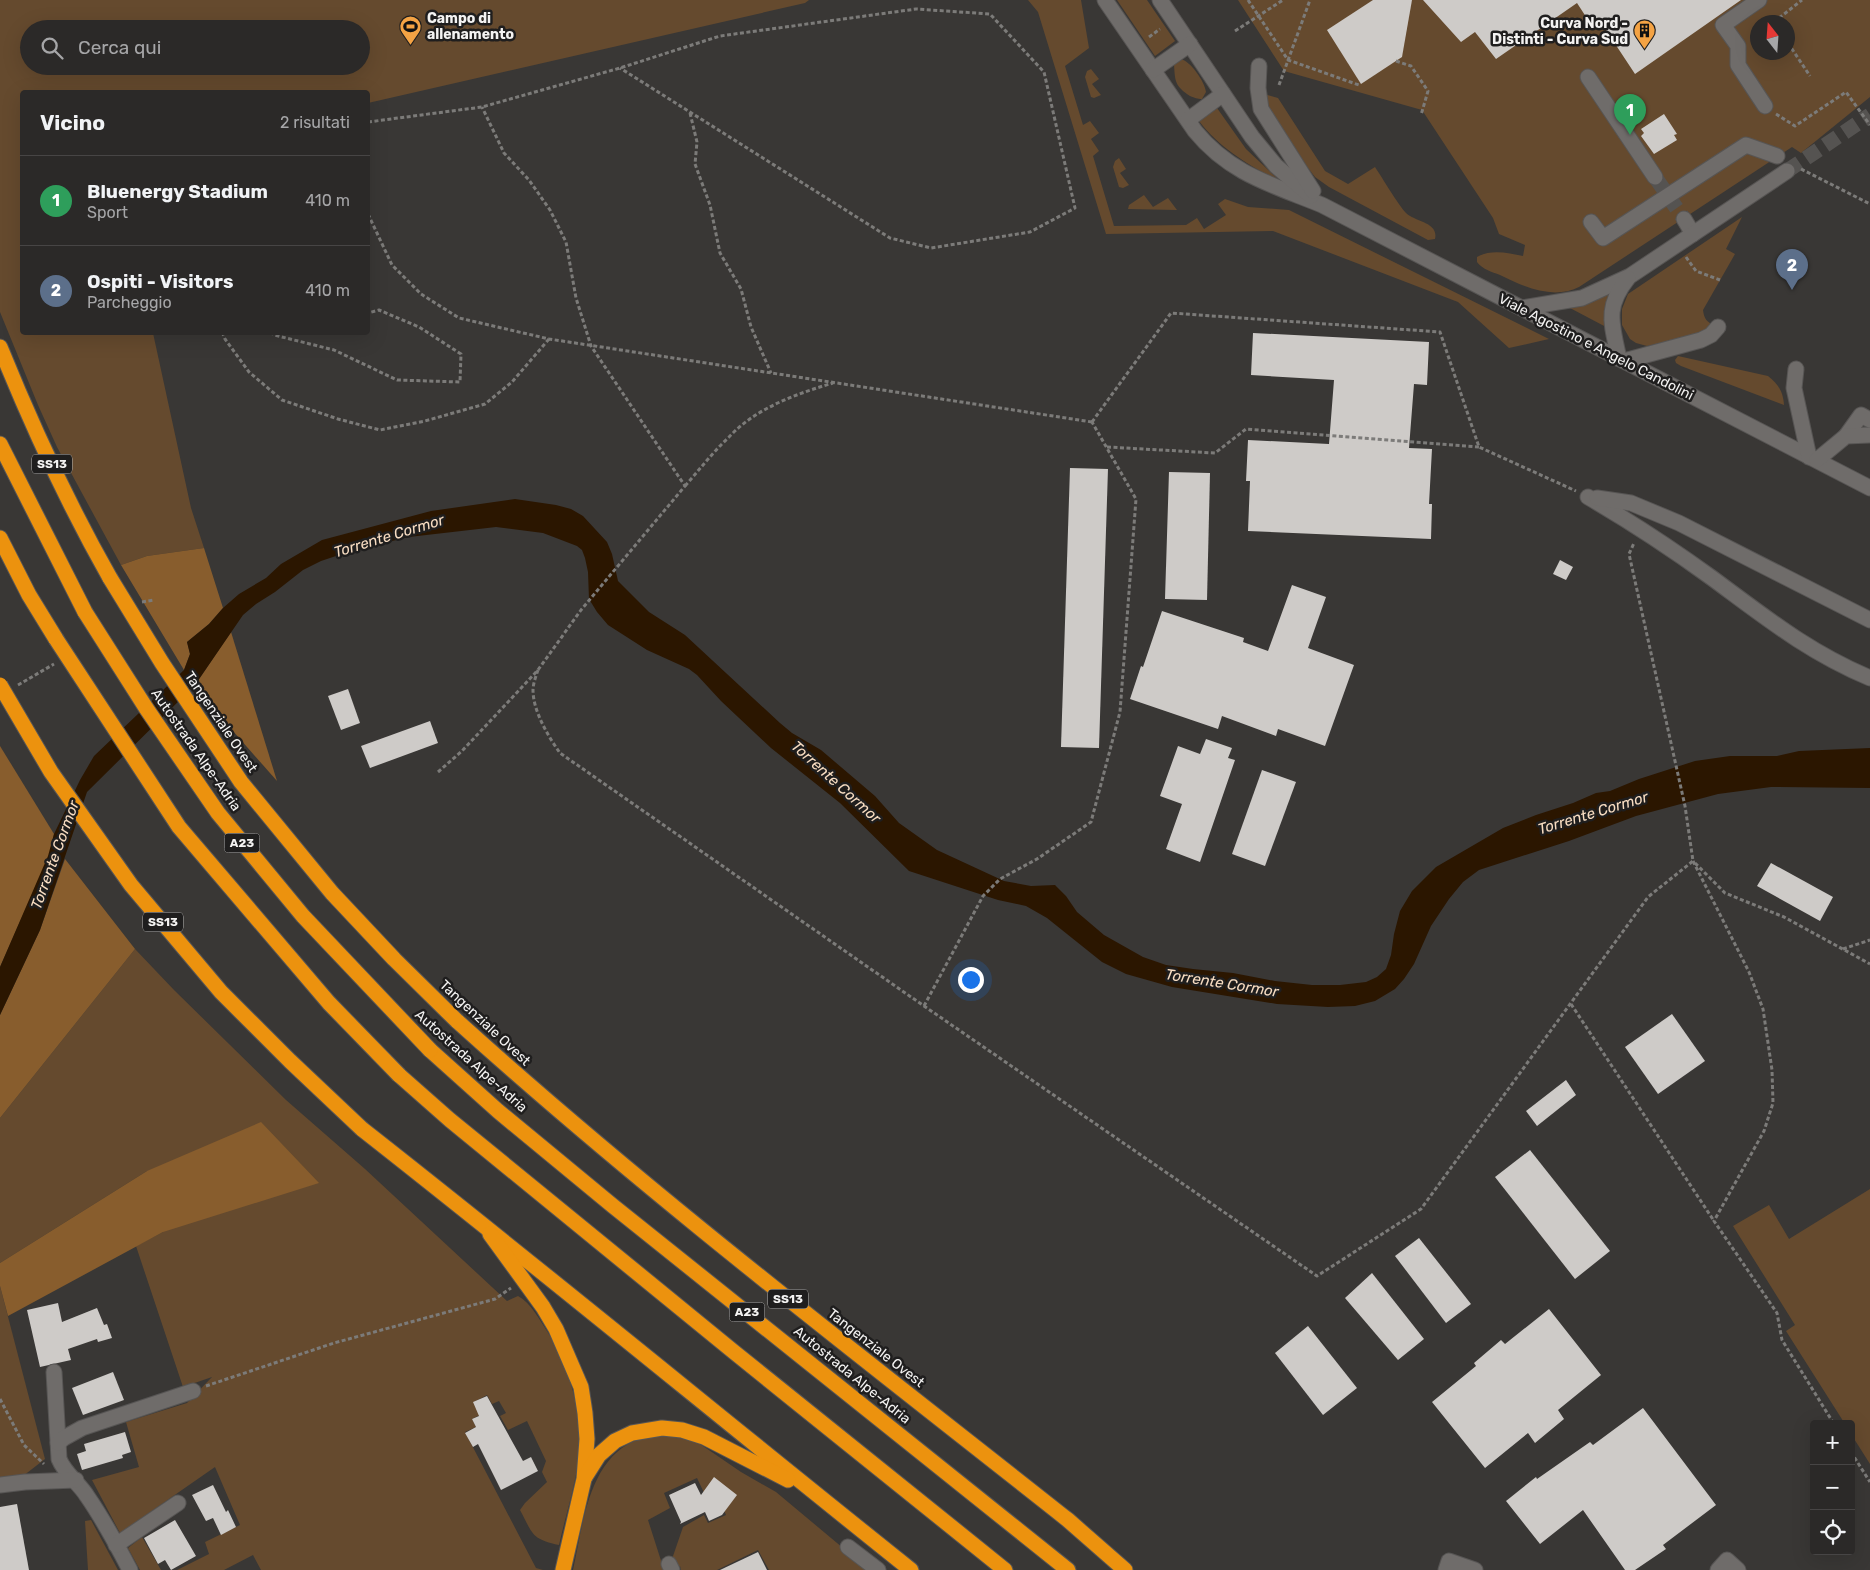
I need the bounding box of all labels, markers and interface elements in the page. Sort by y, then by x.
place label: Campo di allenamento [427,10,514,43]
sports icon: Campo di allenamento [399,14,423,45]
place label: Curva Nord - Distinti - Curva Sud [1492,15,1628,48]
north arrow [1750,15,1795,60]
building icon: Curva Nord - Distinti - Curva Sud [1632,19,1656,50]
search box [20,20,370,75]
icon: search [38,34,66,62]
text: Cerca qui [78,36,161,59]
pin: 1 [1614,94,1646,135]
text: Vicino [40,110,105,135]
text: 2 risultati [280,113,350,132]
text: Bluenergy Stadium [87,180,268,203]
text: 1 [52,191,60,210]
text: 410 m [305,191,350,210]
text: Sport [87,203,128,222]
pin: 2 [1776,249,1808,290]
text: Ospiti - Visitors [87,270,233,293]
text: 2 [51,281,61,300]
text: 410 m [305,281,350,300]
street label: Viale Agostino e Angelo Candolini [1496,290,1696,404]
text: Parcheggio [87,293,172,312]
road number: SS13 [32,454,72,474]
water label: Torrente Cormor [332,510,448,561]
street label: Tangenziale Ovest [181,668,261,776]
street label: Autostrada Alpe-Adria [147,686,245,814]
water label: Torrente Cormor [787,737,885,828]
water label: Torrente Cormor [1536,787,1652,838]
water label: Torrente Cormor [27,797,83,912]
road number: A23 [224,834,260,852]
road number: SS13 [143,912,183,932]
water label: Torrente Cormor [1164,965,1281,1001]
your location [958,967,984,993]
street label: Tangenziale Ovest [436,977,534,1070]
street label: Autostrada Alpe-Adria [411,1006,531,1116]
road number: SS13 [768,1290,808,1308]
road number: A23 [730,1302,764,1321]
street label: Tangenziale Ovest [824,1305,928,1391]
street label: Autostrada Alpe-Adria [790,1323,914,1427]
map controls [1810,1420,1855,1555]
button: + [1810,1420,1855,1465]
button: − [1810,1465,1855,1510]
button: locate [1810,1510,1855,1555]

